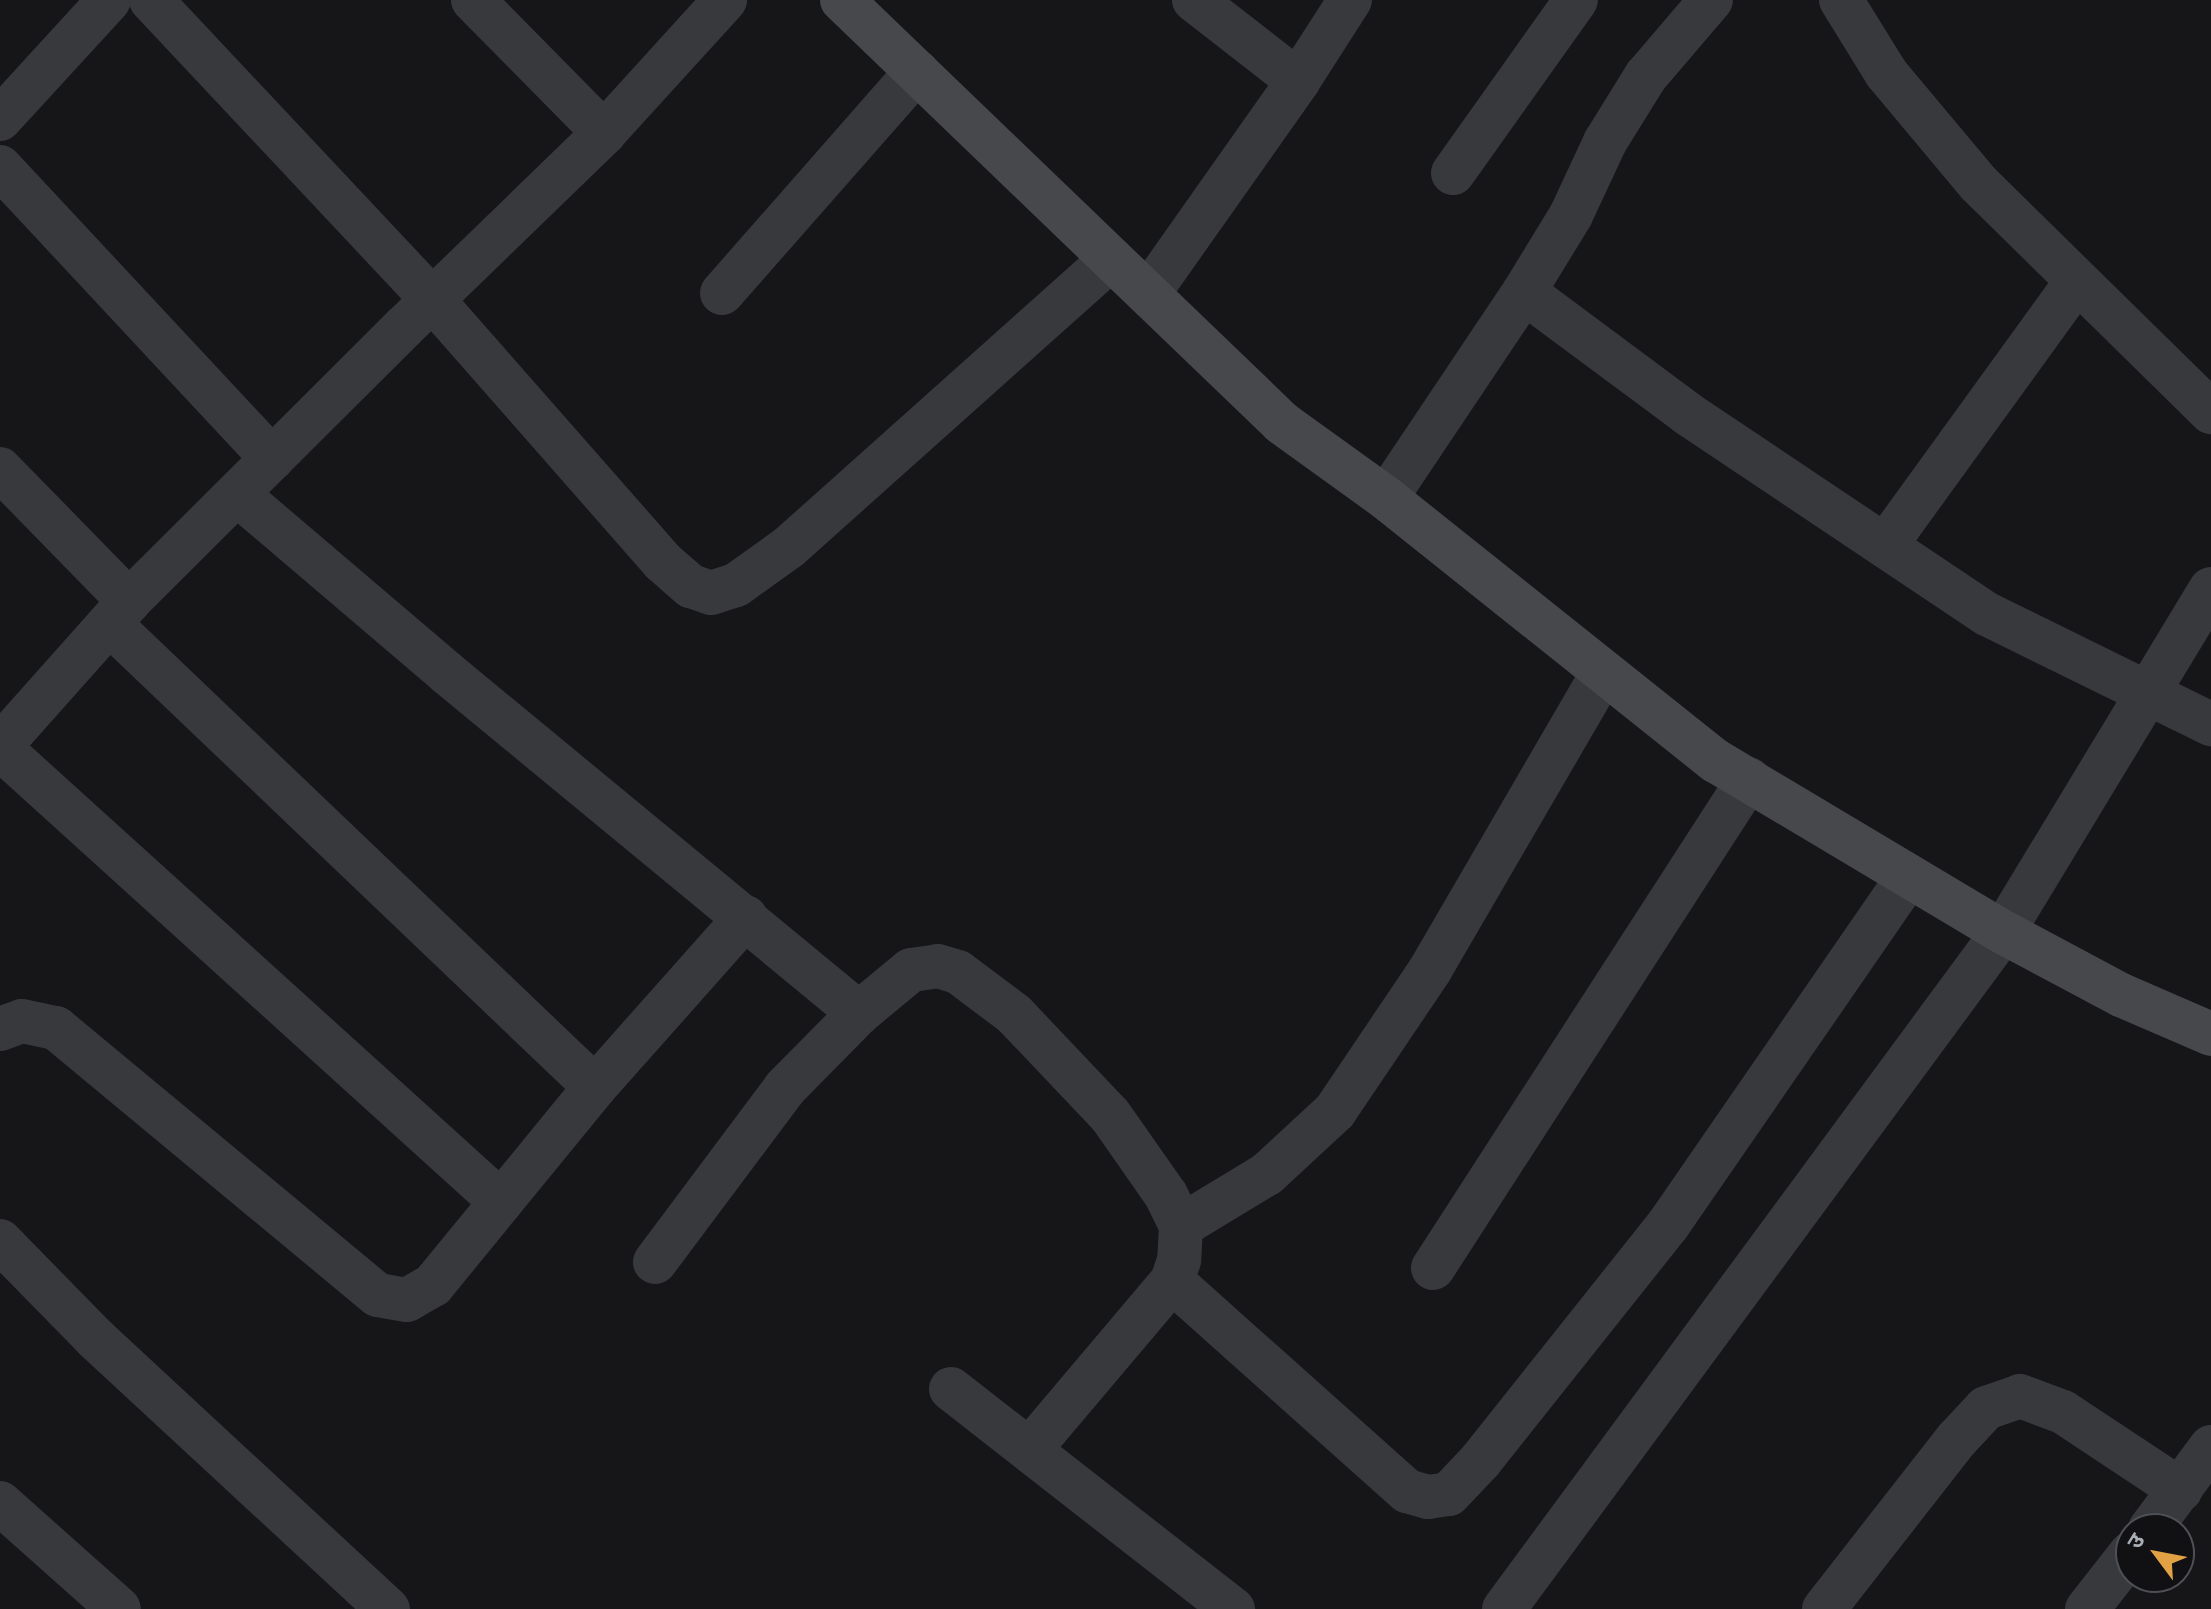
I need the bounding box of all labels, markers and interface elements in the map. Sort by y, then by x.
north arrow [2115,1513,2195,1593]
text: उ [2122,1529,2150,1553]

